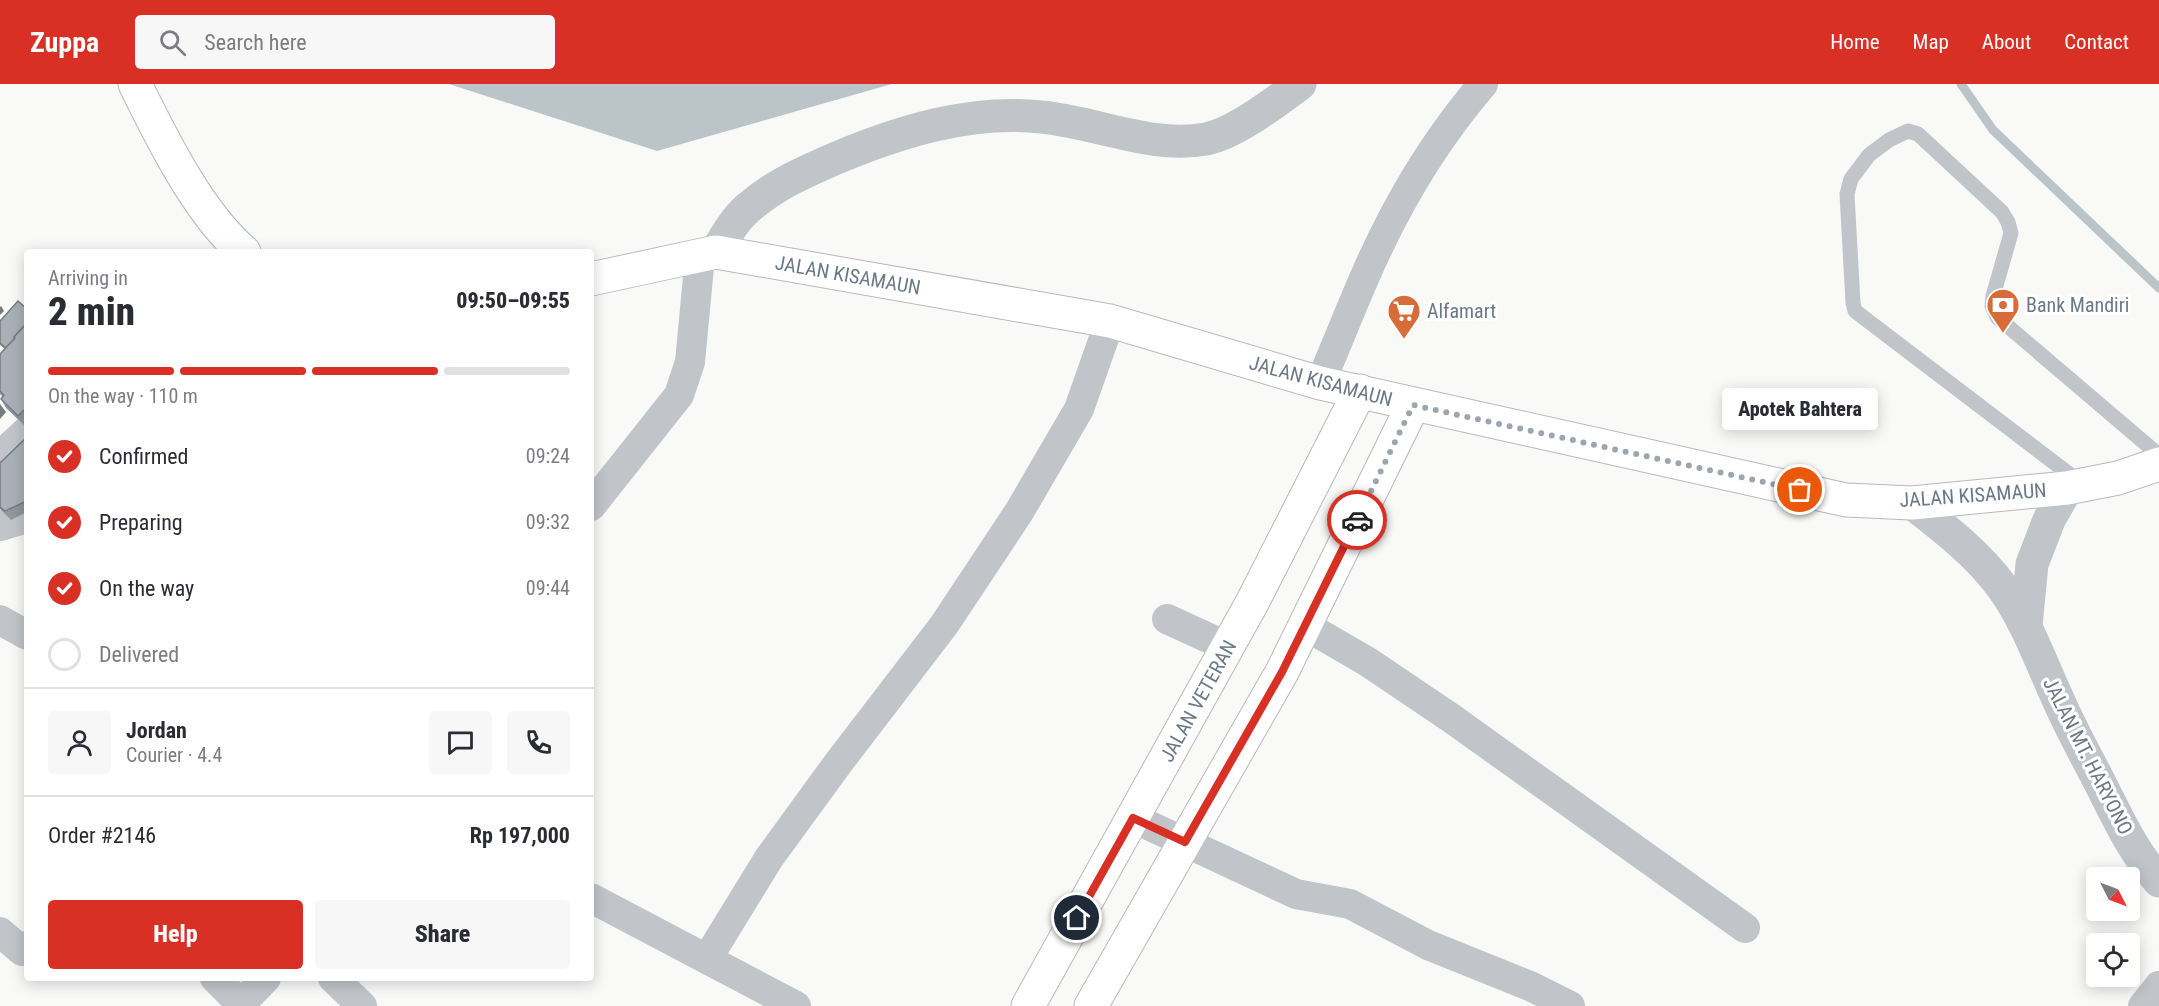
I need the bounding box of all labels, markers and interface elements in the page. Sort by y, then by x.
search box [135,15,555,69]
text: Zuppa [30,26,99,59]
icon: search [156,26,189,59]
text: Search here [204,30,307,55]
text: Home [1830,30,1880,54]
text: Map [1913,30,1949,54]
text: About [1982,30,2031,54]
text: Contact [2064,30,2129,54]
street label: JALAN KISAMAUN [773,250,923,300]
text: Arriving in [48,266,128,290]
bank icon: Bank Mandiri [1985,287,2021,334]
text: 09:50–09:55 [456,288,570,313]
text: 2 min [48,289,135,335]
supermarket icon: Alfamart [1386,293,1422,340]
place label: Bank Mandiri [2026,293,2129,317]
place label: Alfamart [1427,299,1496,323]
street label: JALAN KISAMAUN [1247,350,1395,412]
text: On the way · 110 m [48,384,198,408]
callout: Apotek Bahtera [1722,388,1878,430]
text: Apotek Bahtera [1738,397,1862,421]
icon: check [48,440,81,473]
text: Confirmed [99,444,188,469]
text: 09:24 [526,444,570,468]
pin [1774,464,1825,515]
icon: bag [1783,473,1816,506]
street label: JALAN KISAMAUN [1899,478,2047,512]
courier [1327,490,1387,550]
icon: car [1341,504,1374,537]
icon: check [48,506,81,539]
text: Preparing [99,510,183,535]
text: 09:32 [526,510,570,534]
icon: check [48,572,81,605]
text: On the way [99,576,194,601]
text: 09:44 [526,576,570,600]
street label: JALAN VETERAN [1155,636,1241,766]
text: Delivered [99,642,179,667]
street label: JALAN MT. HARYONO [2038,673,2138,839]
button: person [48,711,111,774]
button: chat [429,711,492,774]
button: phone [507,711,570,774]
text: Jordan [126,718,187,743]
text: Courier · 4.4 [126,743,222,767]
text: Order #2146 [48,823,156,848]
text: Rp 197,000 [470,823,570,848]
north arrow [2086,867,2140,921]
map controls [2086,867,2140,987]
pin [1051,892,1102,943]
button: Help [48,900,303,969]
button: Share [315,900,570,969]
icon: home [1060,901,1093,934]
button: locate [2086,933,2140,987]

